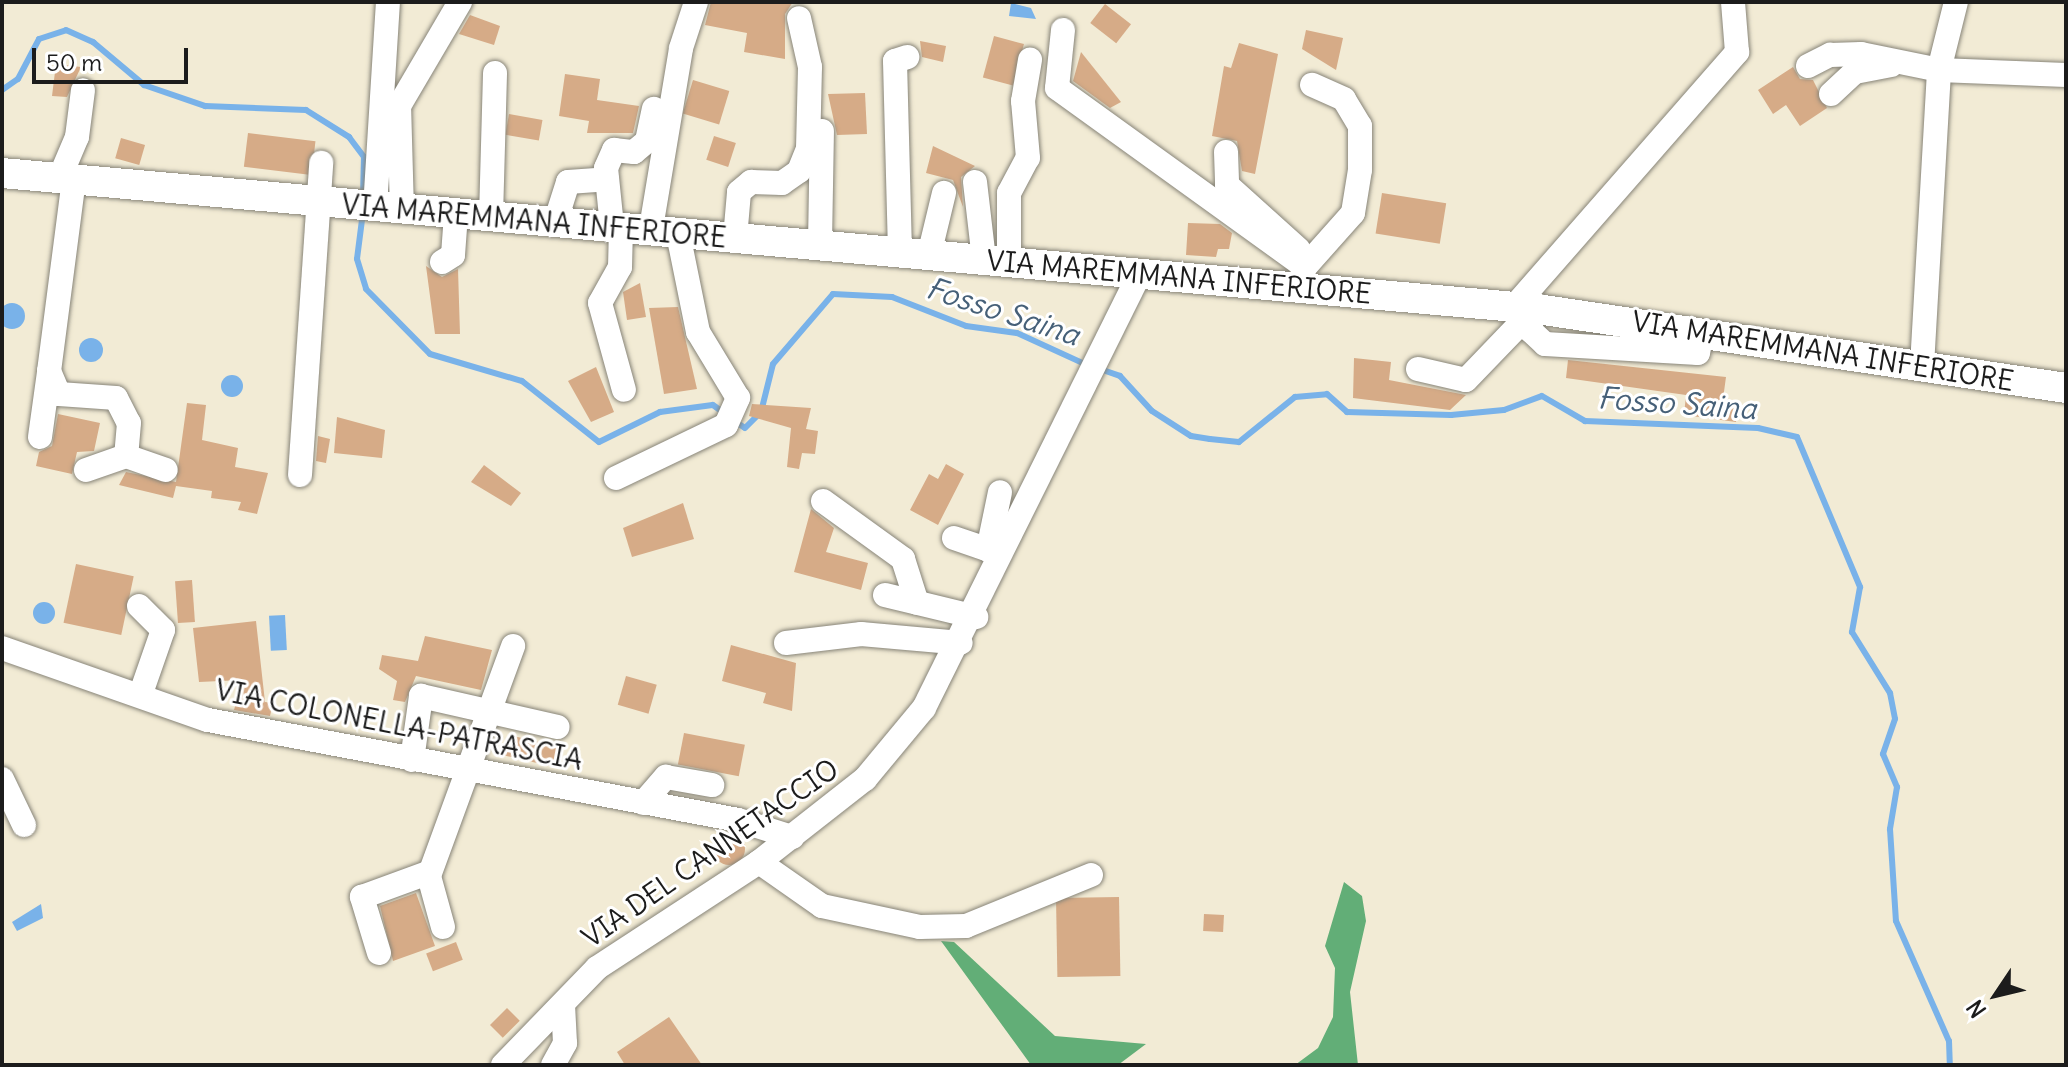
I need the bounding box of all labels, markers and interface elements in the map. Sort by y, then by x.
scale bar [36,32,192,82]
text: 50 m [46,47,102,77]
street label: VIA MAREMMANA INFERIORE [340,187,728,255]
street label: VIA MAREMMANA INFERIORE [985,243,1373,311]
water label: Fosso Saina [922,269,1084,353]
street label: VIA MAREMMANA INFERIORE [1630,304,2016,398]
water label: Fosso Saina [1597,380,1757,426]
street label: VIA COLONELLA-PATRASCIA [213,673,585,777]
street label: VIA DEL CANNETACCIO [575,752,845,954]
north arrow [1956,955,2036,1035]
text: N [1961,995,1992,1023]

